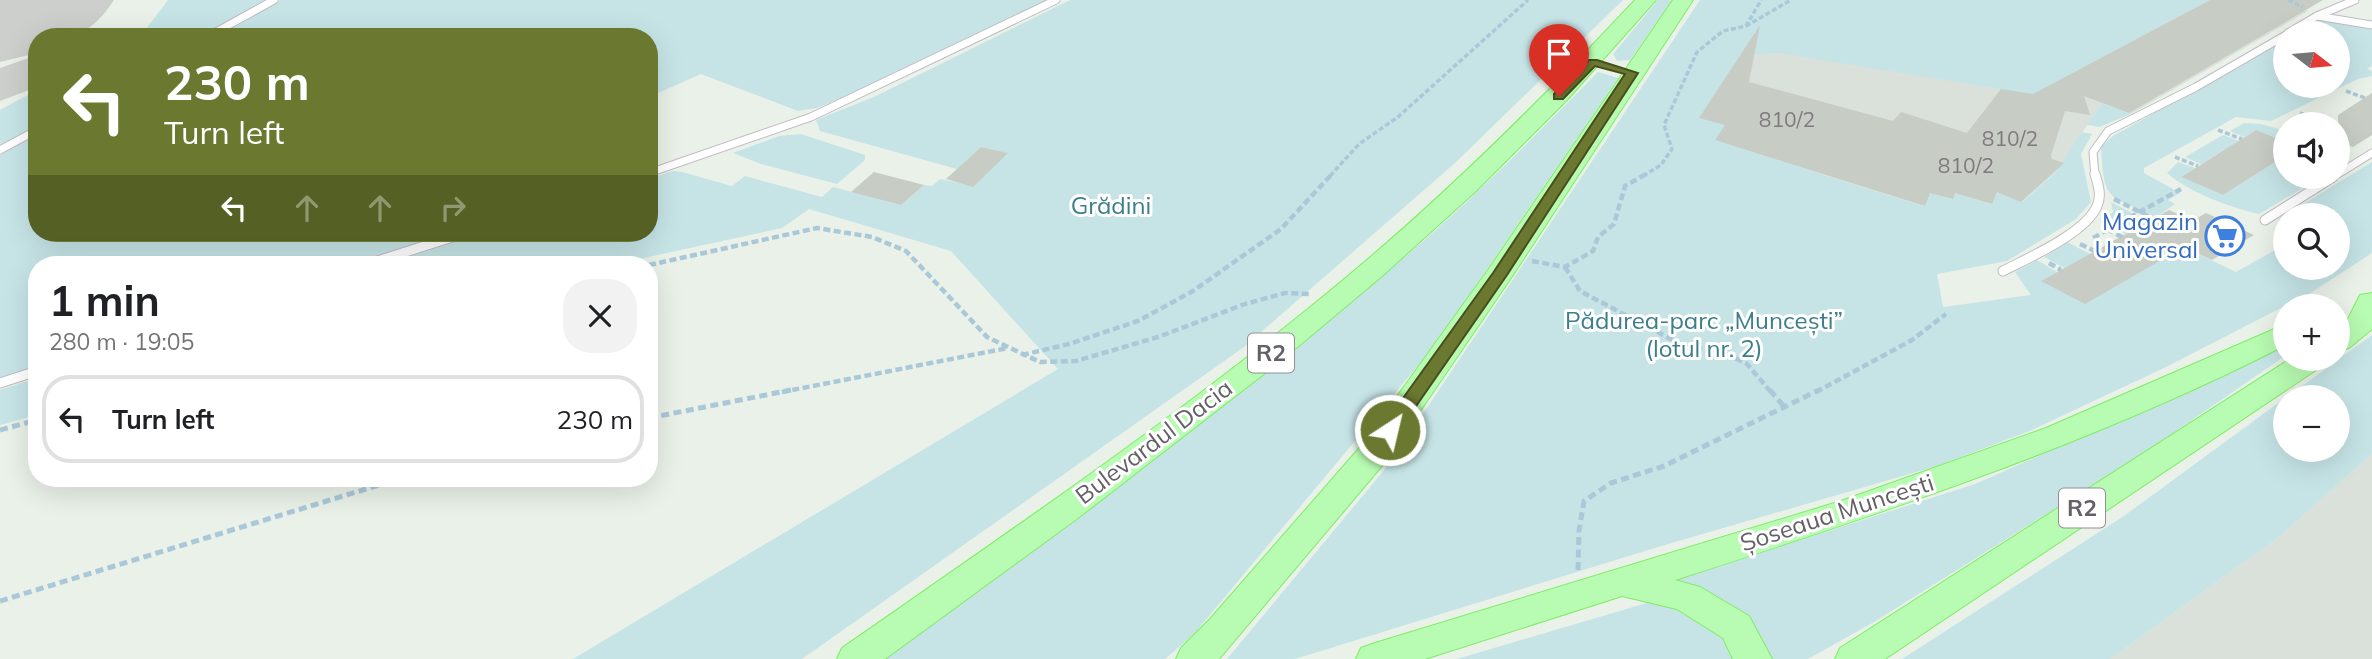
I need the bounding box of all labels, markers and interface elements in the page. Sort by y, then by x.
north arrow [2273,21,2350,98]
map controls [2273,21,2350,462]
pin [1529,24,1589,96]
icon: arrive [1540,35,1578,73]
text: 230 m [164,51,310,112]
icon: left [49,56,140,147]
house number: 810/2 [1759,106,1815,132]
text: Turn left [164,112,284,152]
button: sound [2273,112,2350,189]
house number: 810/2 [1982,125,2038,151]
house number: 810/2 [1938,152,1994,178]
icon: left [215,189,253,227]
icon: ahead [288,189,326,227]
icon: ahead [361,189,399,227]
icon: right [434,189,472,227]
park label: Grădini [1071,190,1151,220]
button: search [2273,203,2350,280]
place label: Magazin Universal [2094,206,2198,264]
supermarket icon: Magazin Universal [2204,215,2246,257]
text: 1 min [49,274,160,327]
button: close [563,279,637,353]
button: + [2273,294,2350,371]
park label: Pădurea-parc „Muncești” (lotul nr. 2) [1565,305,1843,363]
text: 280 m · 19:05 [49,327,194,356]
road number: R2 [1248,334,1294,372]
street label: Bulevardul Dacia [1069,372,1238,510]
button: − [2273,385,2350,462]
position arrow [1353,393,1427,467]
icon: left [53,400,91,438]
text: Turn left [112,403,214,436]
text: 230 m [557,403,633,436]
street label: Șoseaua Muncești [1736,467,1938,558]
road number: R2 [2059,488,2105,528]

